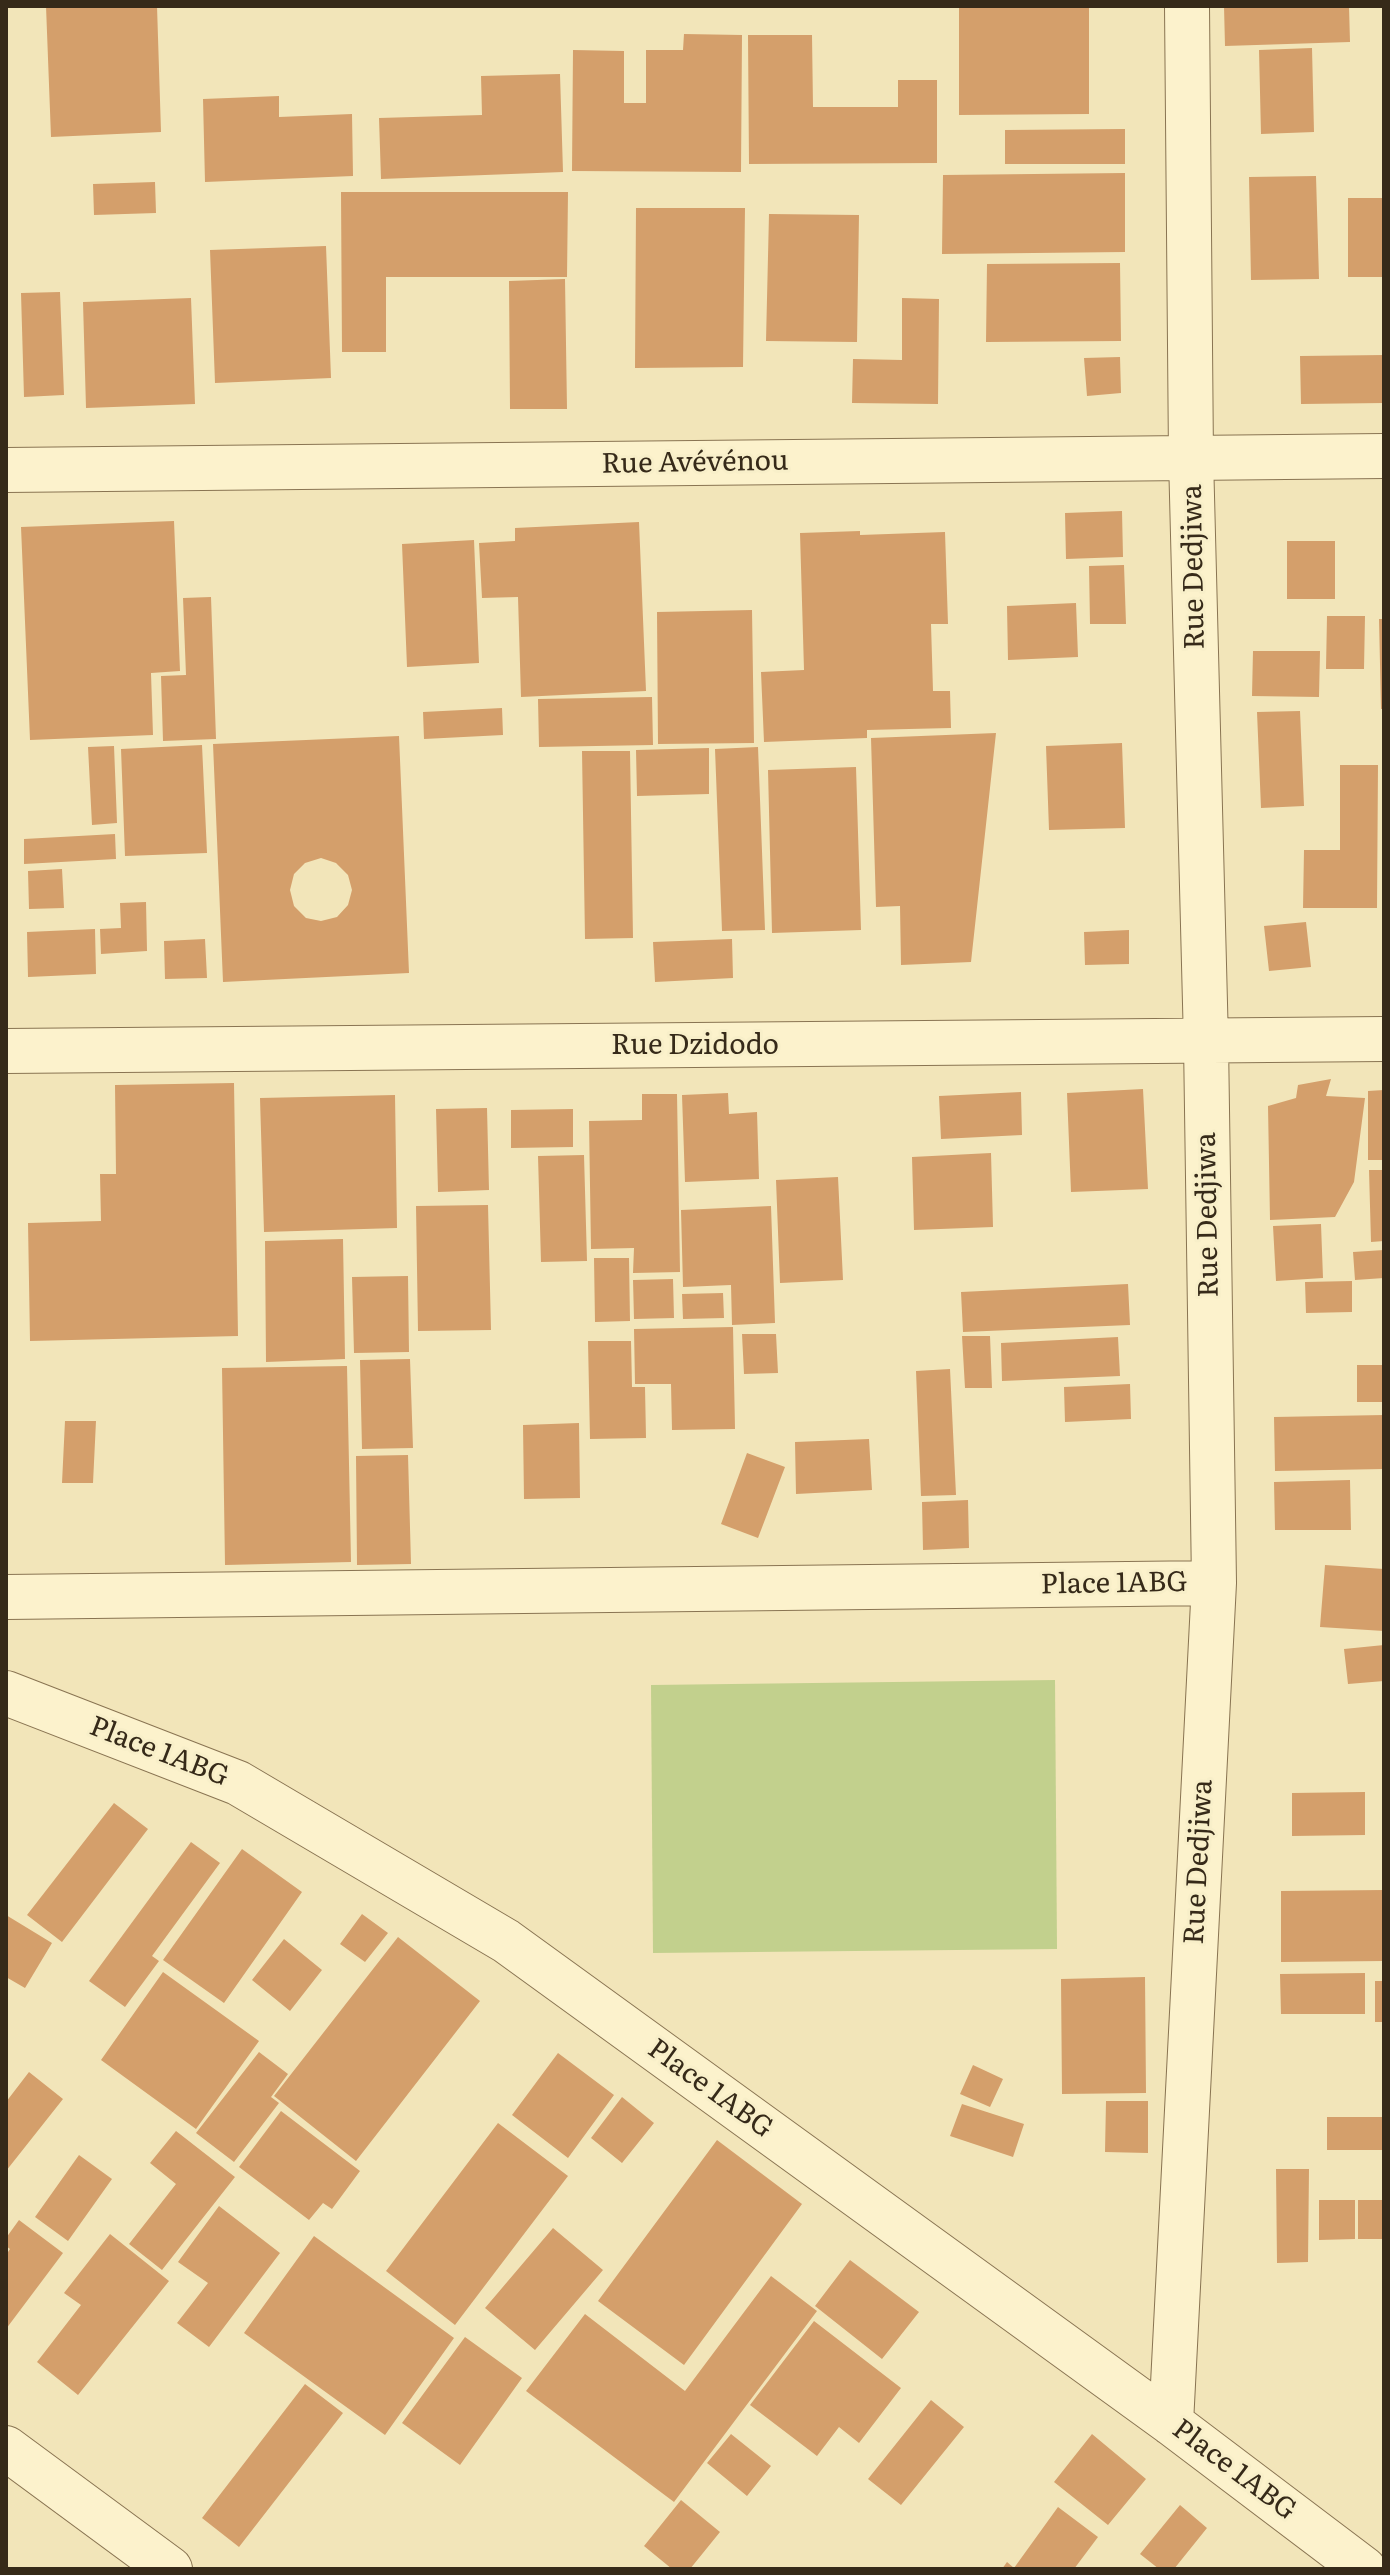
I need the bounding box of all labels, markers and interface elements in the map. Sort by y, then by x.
street label: Rue Avévénou [601,445,789,481]
street label: Rue Dedjiwa [1176,484,1212,650]
street label: Rue Dzidodo [611,1029,779,1063]
street label: Rue Dedjiwa [1190,1132,1226,1298]
street label: Place 1ABG [1040,1566,1188,1602]
street label: Place 1ABG [85,1710,233,1794]
street label: Rue Dedjiwa [1178,1779,1220,1945]
street label: Place 1ABG [641,2032,779,2146]
street label: Place 1ABG [1165,2412,1303,2528]

